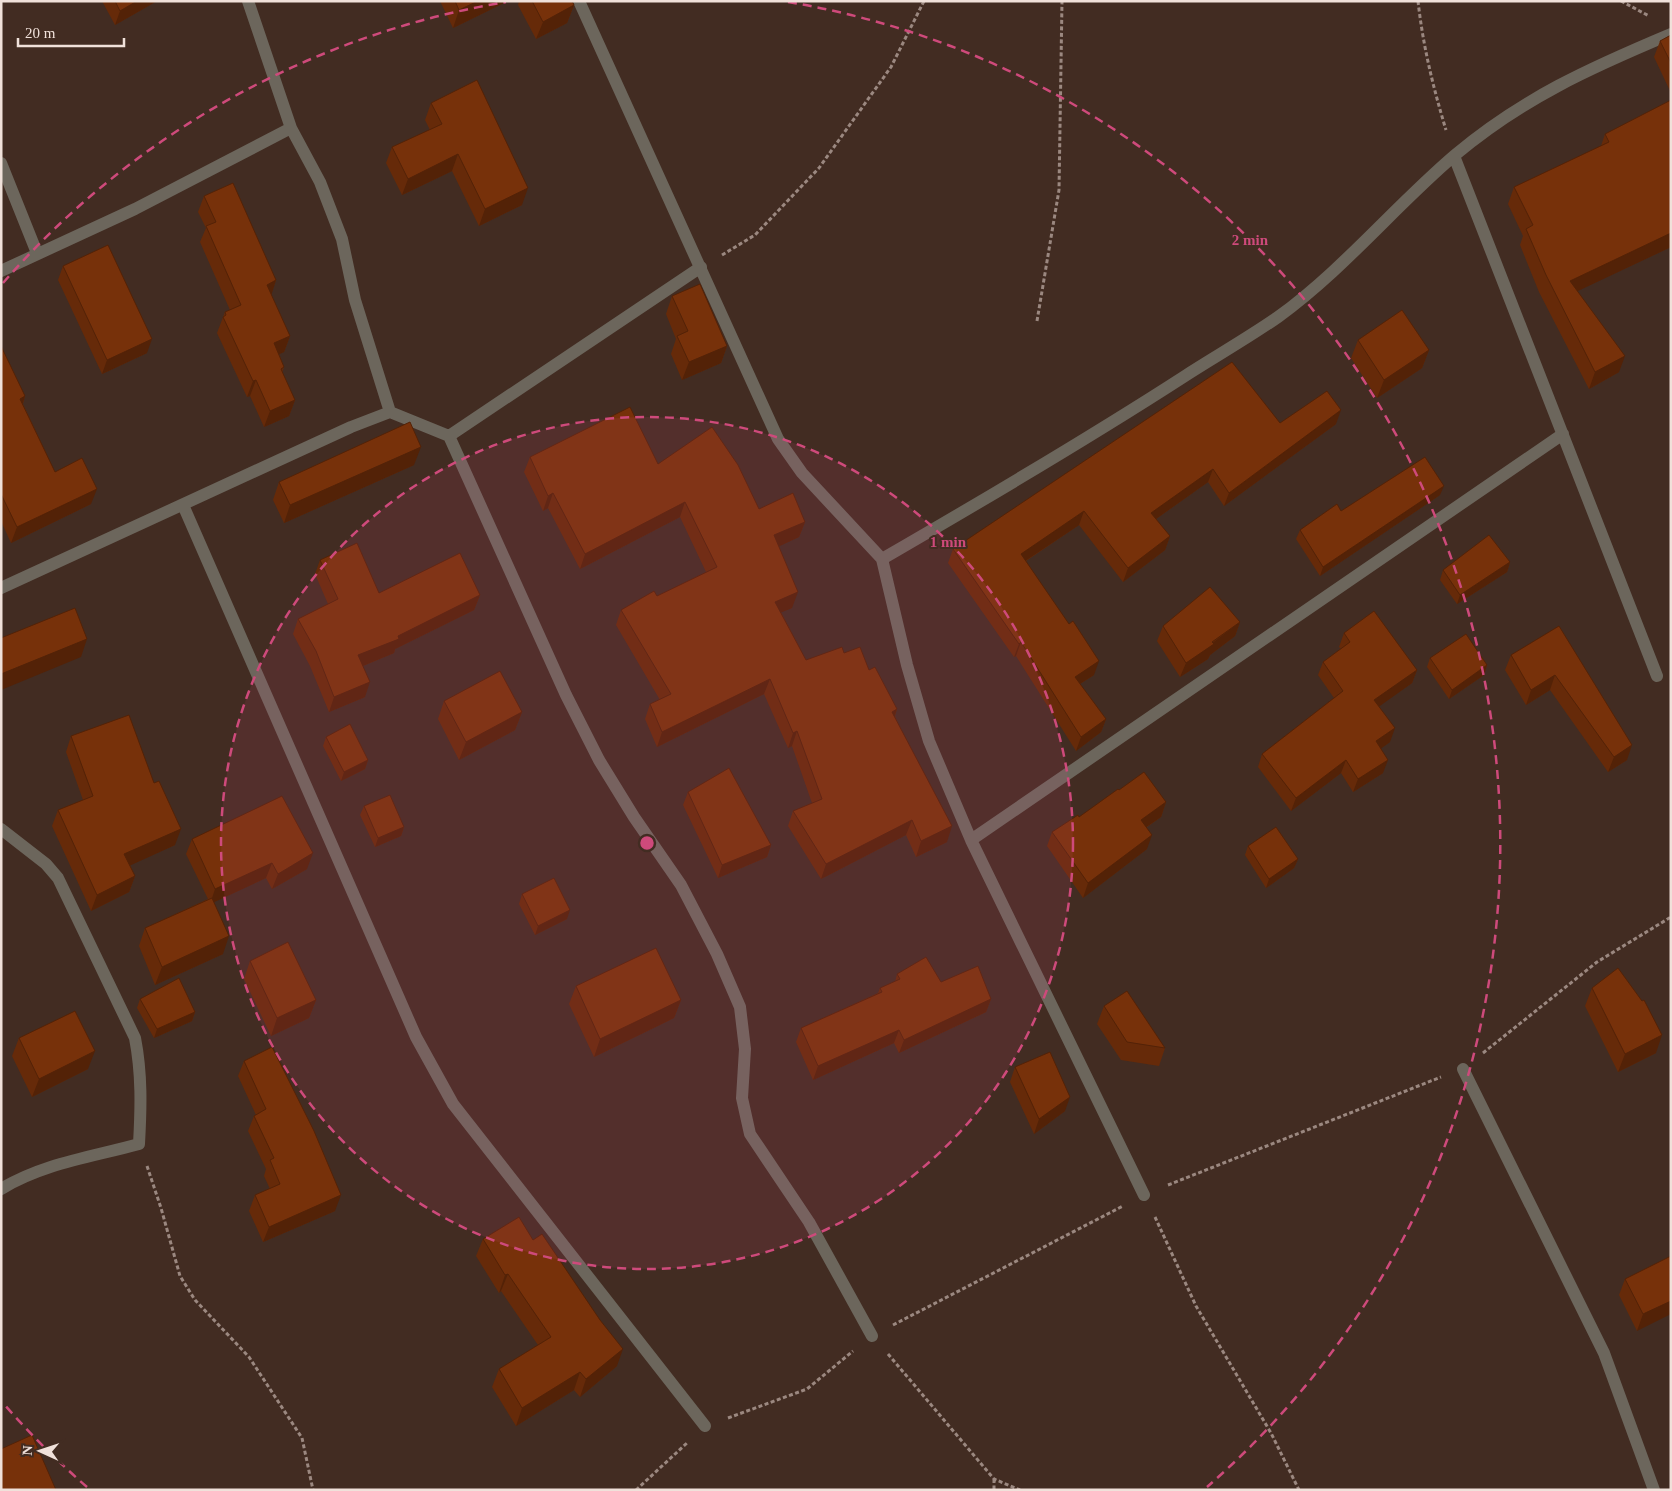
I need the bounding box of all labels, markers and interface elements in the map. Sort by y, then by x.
scale bar [18,15,124,47]
text: 20 m [25,25,56,41]
text: 2 min [1232,232,1269,248]
text: 1 min [930,534,967,550]
centre of rings [638,834,656,852]
north arrow [15,1426,65,1476]
text: N [20,1445,35,1456]

